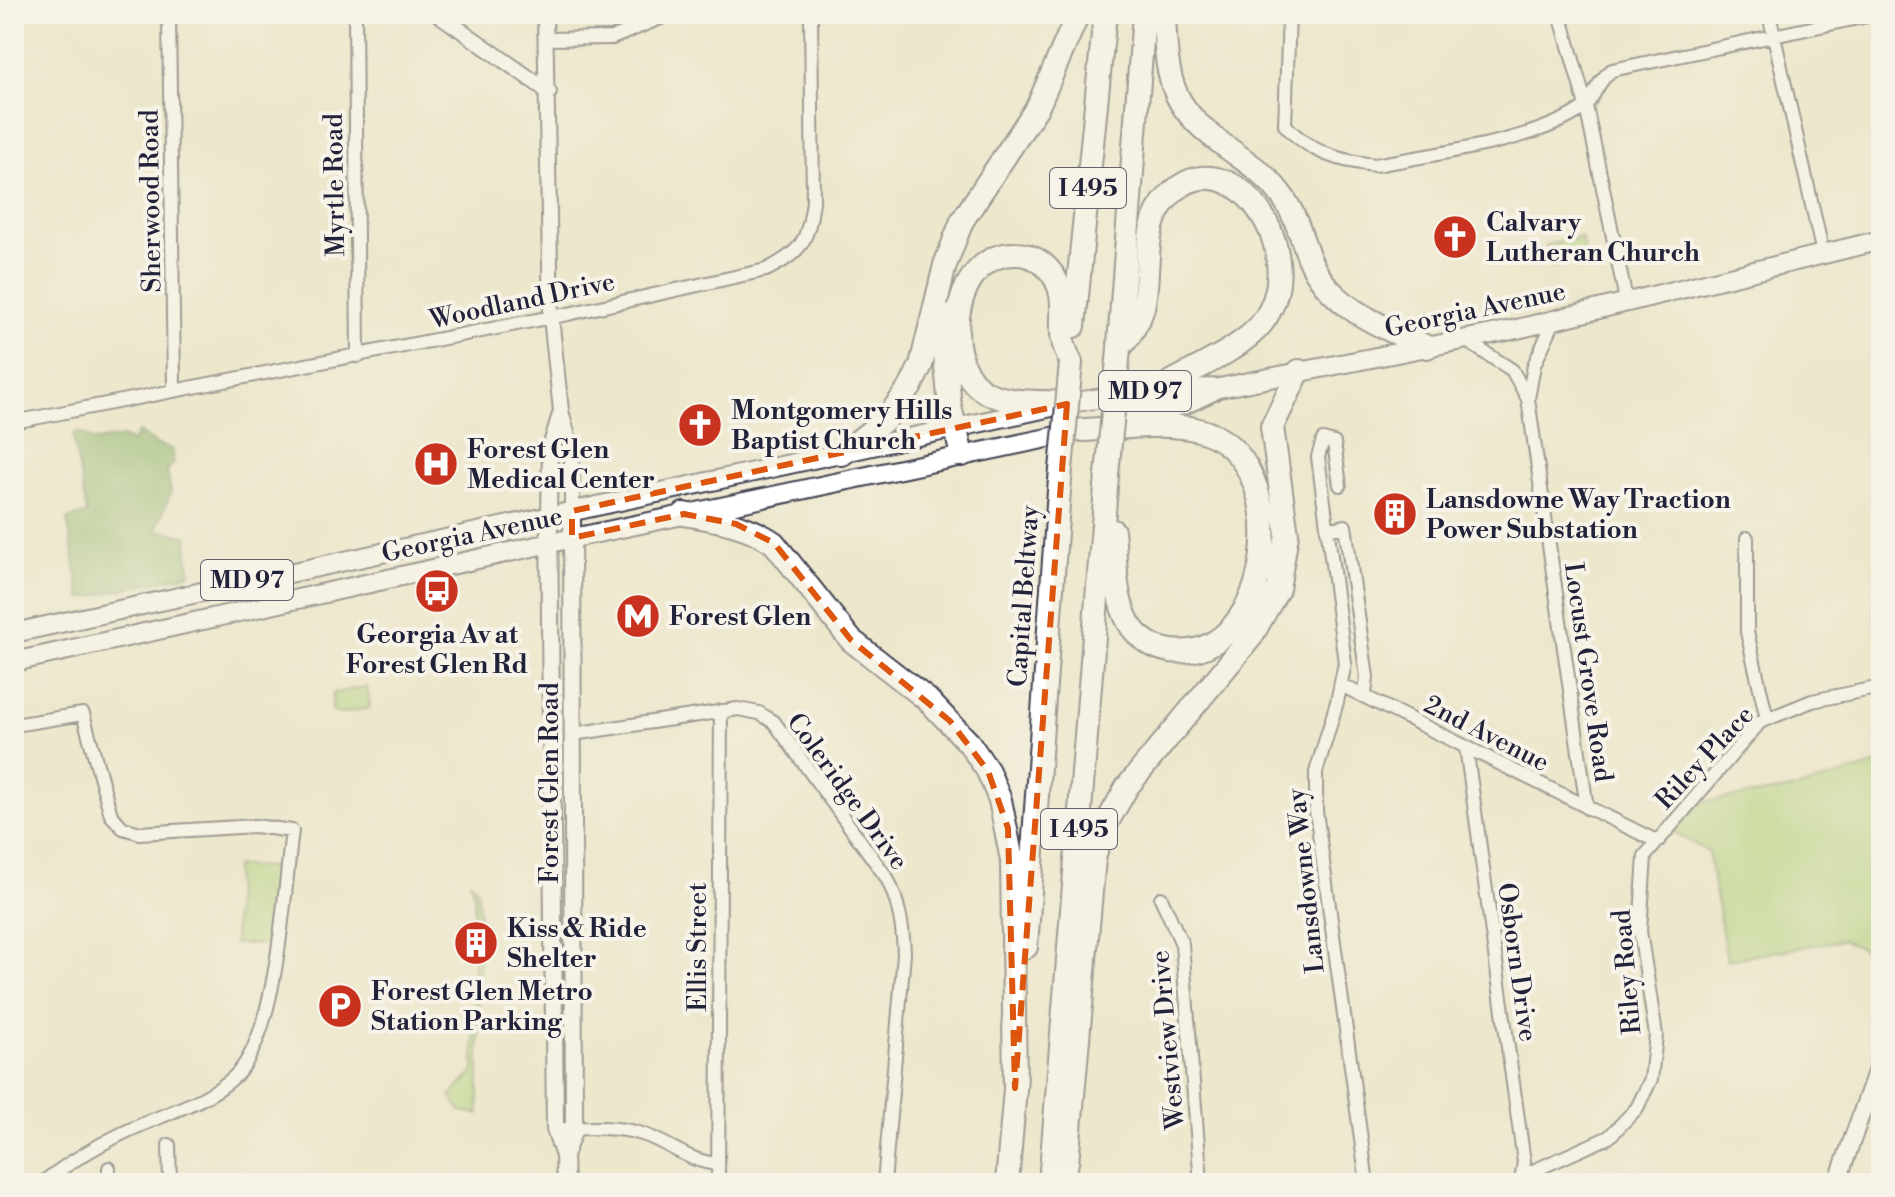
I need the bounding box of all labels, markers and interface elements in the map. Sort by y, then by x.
street label: Sherwood Road [133,109,169,293]
street label: Myrtle Road [318,113,352,257]
road number: I 495 [1050,168,1126,208]
place label: Calvary Lutheran Church [1486,207,1700,269]
church icon: Calvary Lutheran Church [1431,213,1479,261]
street label: Woodland Drive [426,266,618,336]
street label: Georgia Avenue [1382,275,1569,345]
road number: MD 97 [1099,371,1191,411]
place label: Montgomery Hills Baptist Church [731,395,952,457]
church icon: Montgomery Hills Baptist Church [676,401,724,449]
place label: Forest Glen Medical Center [467,434,655,496]
hospital icon: Forest Glen Medical Center [412,440,460,488]
place label: Lansdowne Way Traction Power Substation [1426,484,1731,546]
building icon: Lansdowne Way Traction Power Substation [1371,490,1419,538]
street label: Georgia Avenue [379,500,566,570]
street label: Capital Beltway [1002,504,1046,688]
road number: MD 97 [201,560,293,600]
street label: Locust Grove Road [1557,560,1619,784]
bus stop icon: Georgia Av at Forest Glen Rd [413,567,461,615]
metro station icon: Forest Glen [614,592,662,640]
place label: Forest Glen [669,601,811,633]
place label: Georgia Av at Forest Glen Rd [346,619,528,681]
street label: Forest Glen Road [534,682,566,884]
street label: 2nd Avenue [1419,689,1554,779]
street label: Riley Place [1649,699,1761,816]
street label: Coleridge Drive [780,707,915,876]
street label: Lansdowne Way [1280,787,1332,975]
road number: I 495 [1041,809,1117,849]
street label: Osborn Drive [1490,881,1544,1044]
street label: Ellis Street [682,882,714,1012]
street label: Riley Road [1606,908,1648,1036]
place label: Kiss & Ride Shelter [507,913,647,975]
building icon: Kiss & Ride Shelter [452,919,500,967]
street label: Westview Drive [1144,949,1192,1132]
place label: Forest Glen Metro Station Parking [371,976,593,1038]
parking icon: Forest Glen Metro Station Parking [316,982,364,1030]

